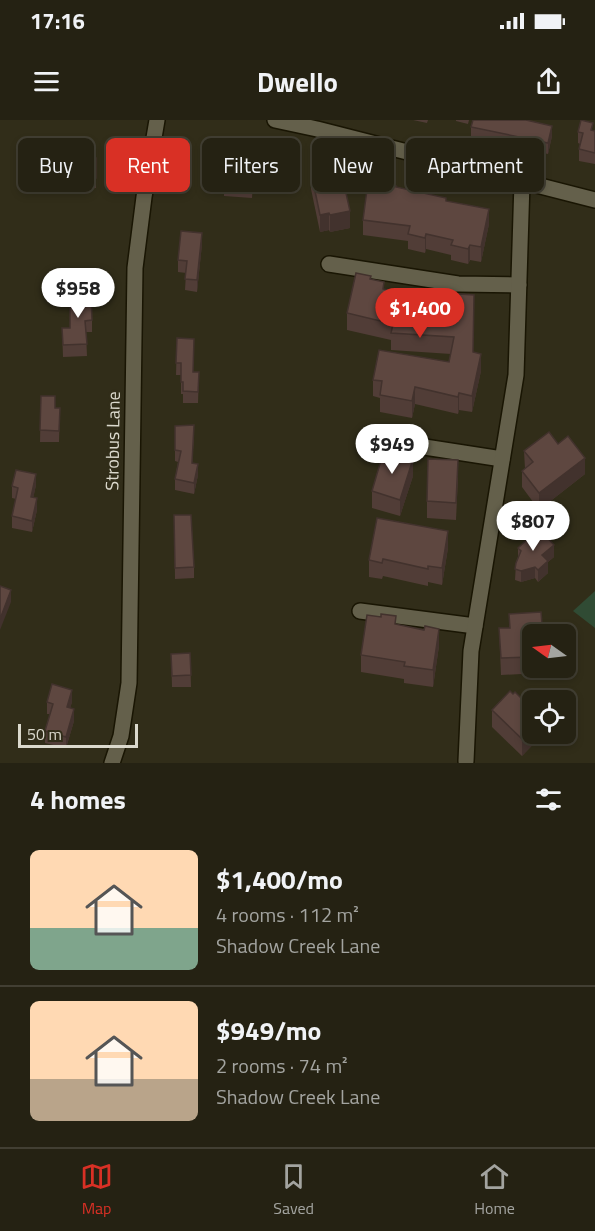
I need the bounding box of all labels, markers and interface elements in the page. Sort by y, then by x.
text: 17:16 [30,4,85,38]
text: Dwello [257,61,338,102]
icon: menu [30,65,63,98]
icon: share [532,65,565,98]
chip: Buy [18,138,94,192]
chip: Rent [106,138,190,192]
chip: Filters [202,138,300,192]
chip: New [312,138,394,192]
chip: Apartment [406,138,544,192]
pin: $958 [42,268,114,319]
text: $958 [56,272,100,303]
pin: $1,400 [371,288,469,339]
text: $1,400 [389,292,451,323]
street label: Strobus Lane [98,391,127,491]
pin: $949 [356,424,428,475]
text: $949 [370,428,414,459]
pin: $807 [497,501,569,552]
text: $807 [511,505,555,536]
north arrow [522,624,576,678]
map controls [522,624,576,744]
button: locate [522,690,576,744]
scale bar [18,721,138,748]
text: 50 m [27,722,62,746]
text: 4 homes [30,780,126,819]
icon: filters [532,783,565,816]
text: $1,400/mo [216,860,343,899]
icon: home [78,874,150,946]
text: 4 rooms · 112 m² [216,899,359,930]
text: Shadow Creek Lane [216,930,380,961]
text: $949/mo [216,1011,321,1050]
icon: home [78,1025,150,1097]
text: 2 rooms · 74 m² [216,1050,348,1081]
text: Shadow Creek Lane [216,1081,380,1112]
tab: Map [80,1160,113,1220]
tab: Saved [273,1160,314,1220]
tab: Home [474,1160,515,1220]

